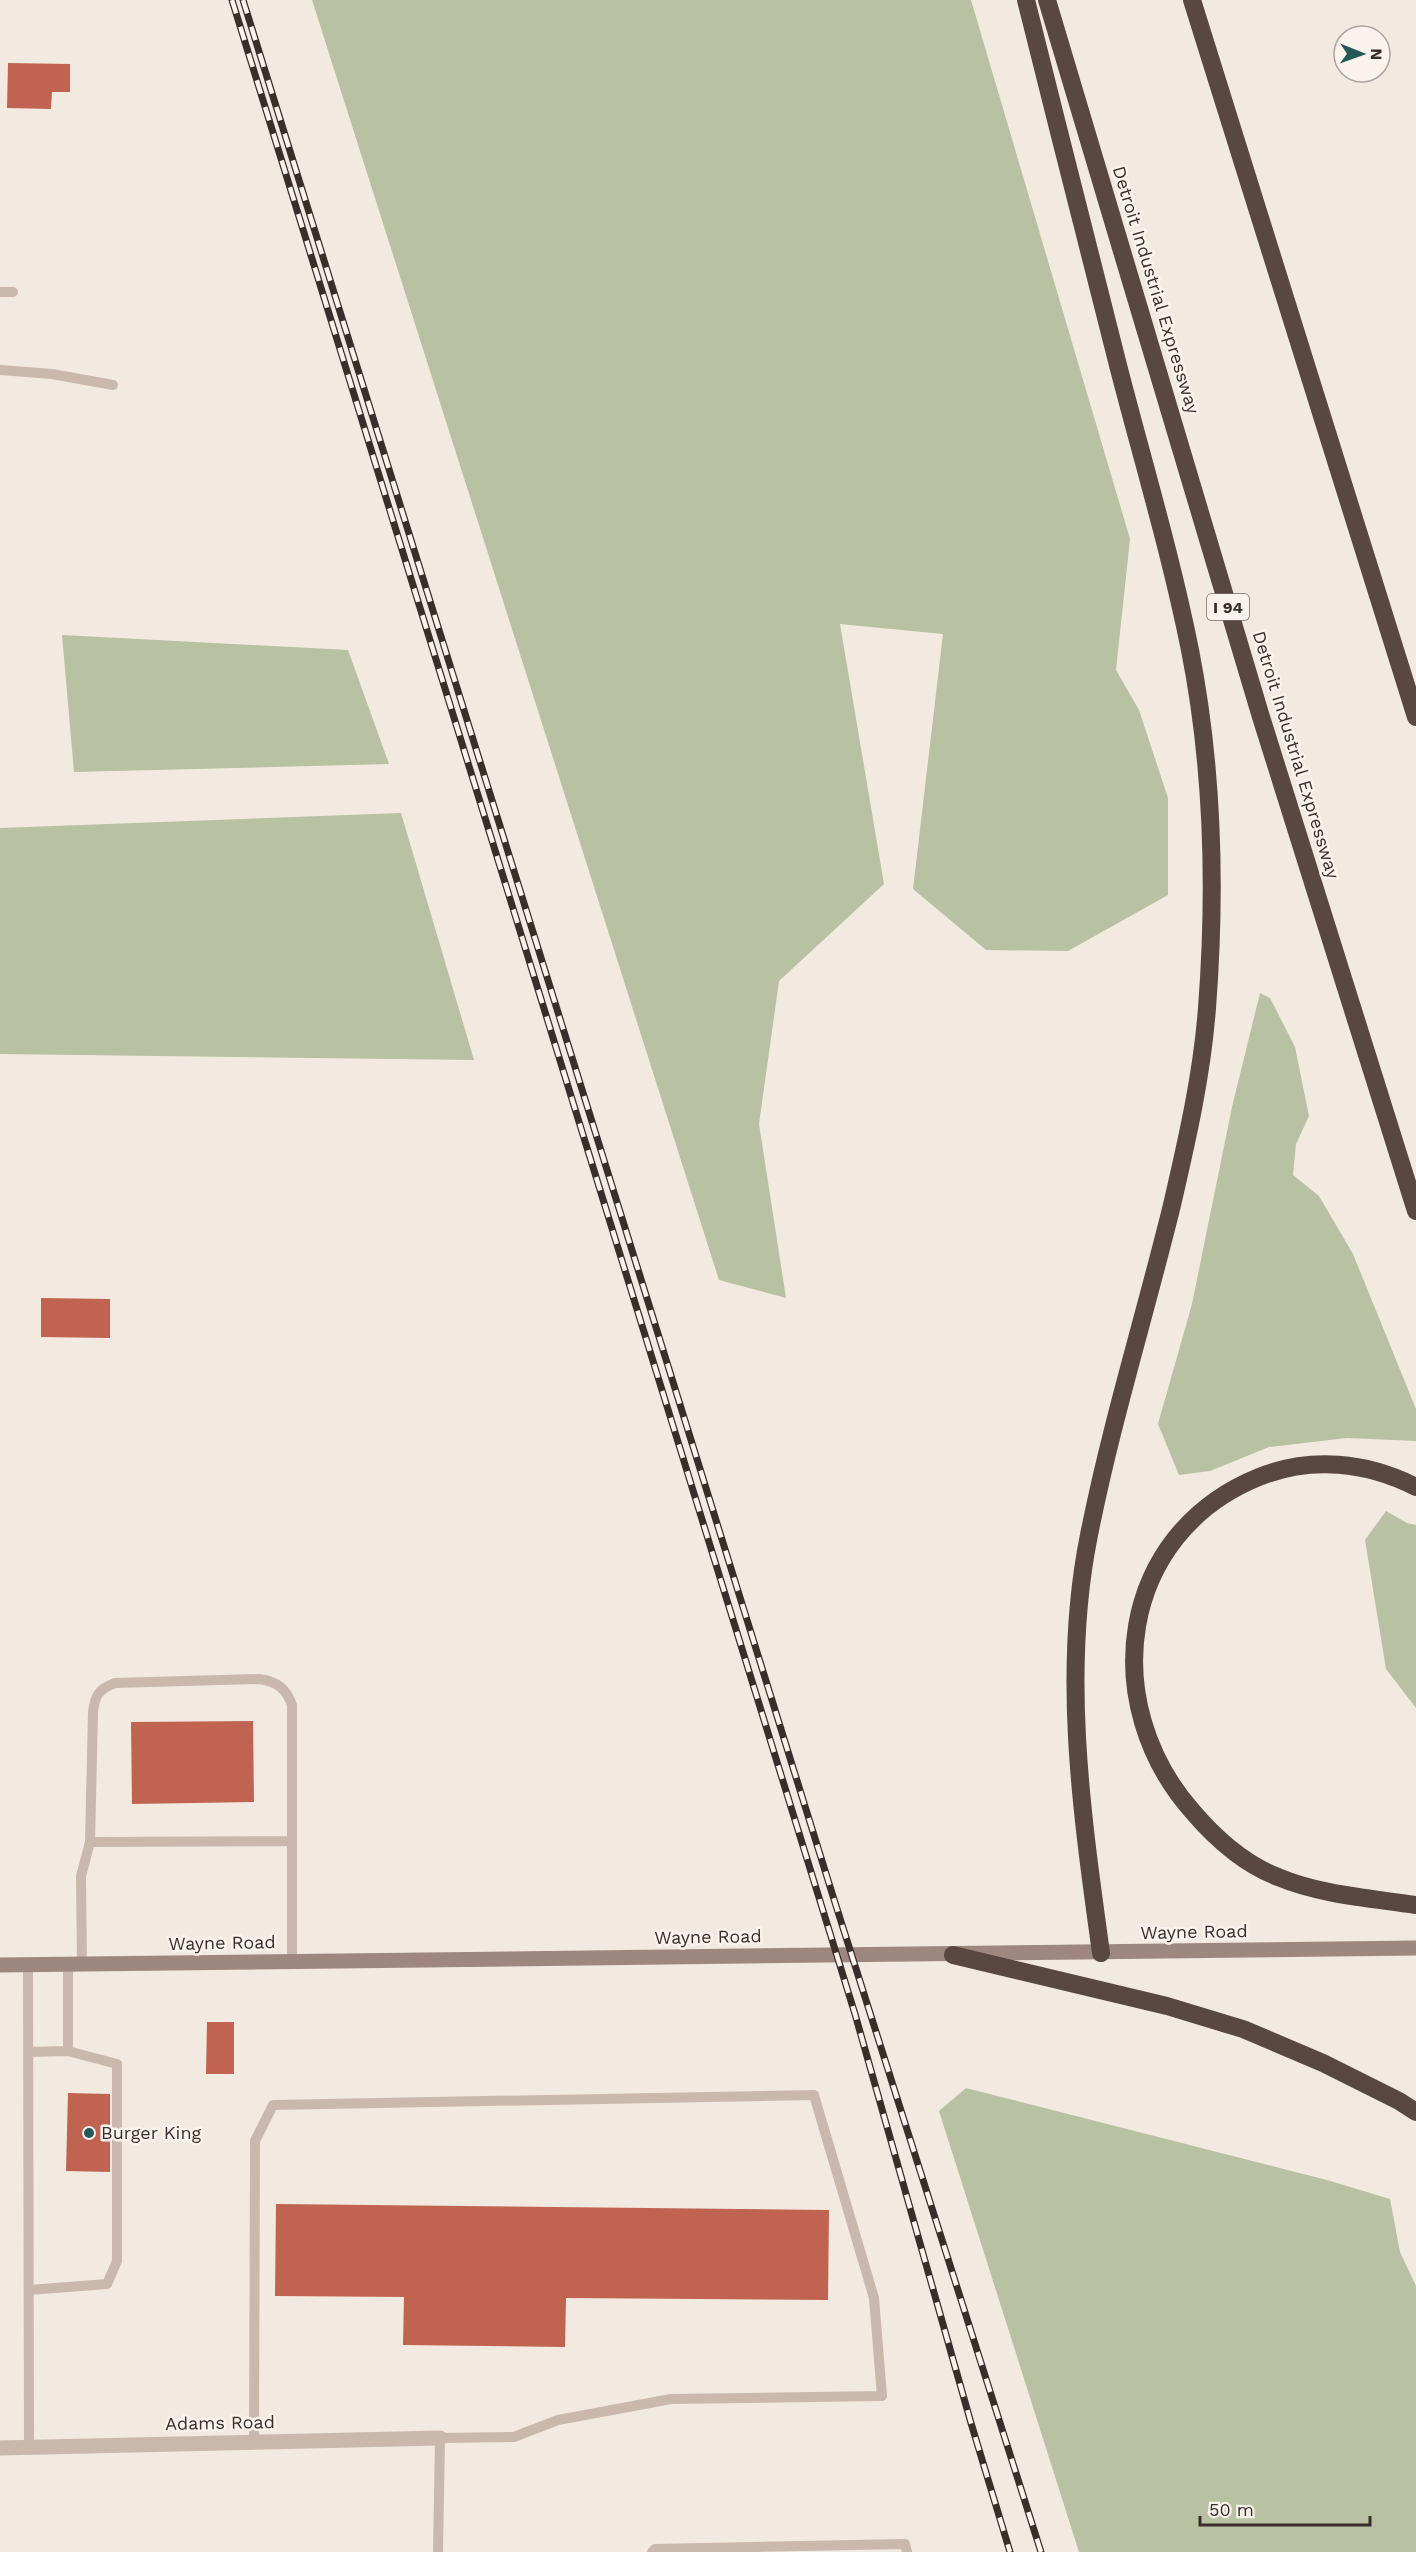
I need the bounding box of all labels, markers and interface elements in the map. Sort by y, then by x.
north arrow [1332,24,1392,84]
text: N [1367,48,1386,60]
street label: Detroit Industrial Expressway [1109,163,1204,417]
road number: I 94 [1207,594,1249,620]
street label: Detroit Industrial Expressway [1249,628,1344,882]
street label: Wayne Road [1140,1920,1248,1943]
street label: Wayne Road [654,1925,762,1948]
street label: Wayne Road [168,1931,276,1954]
place label: Burger King [101,2122,202,2143]
marker: Burger King [82,2126,96,2140]
street label: Adams Road [165,2411,275,2434]
scale bar [1200,2489,1370,2527]
text: 50 m [1209,2499,1254,2520]

